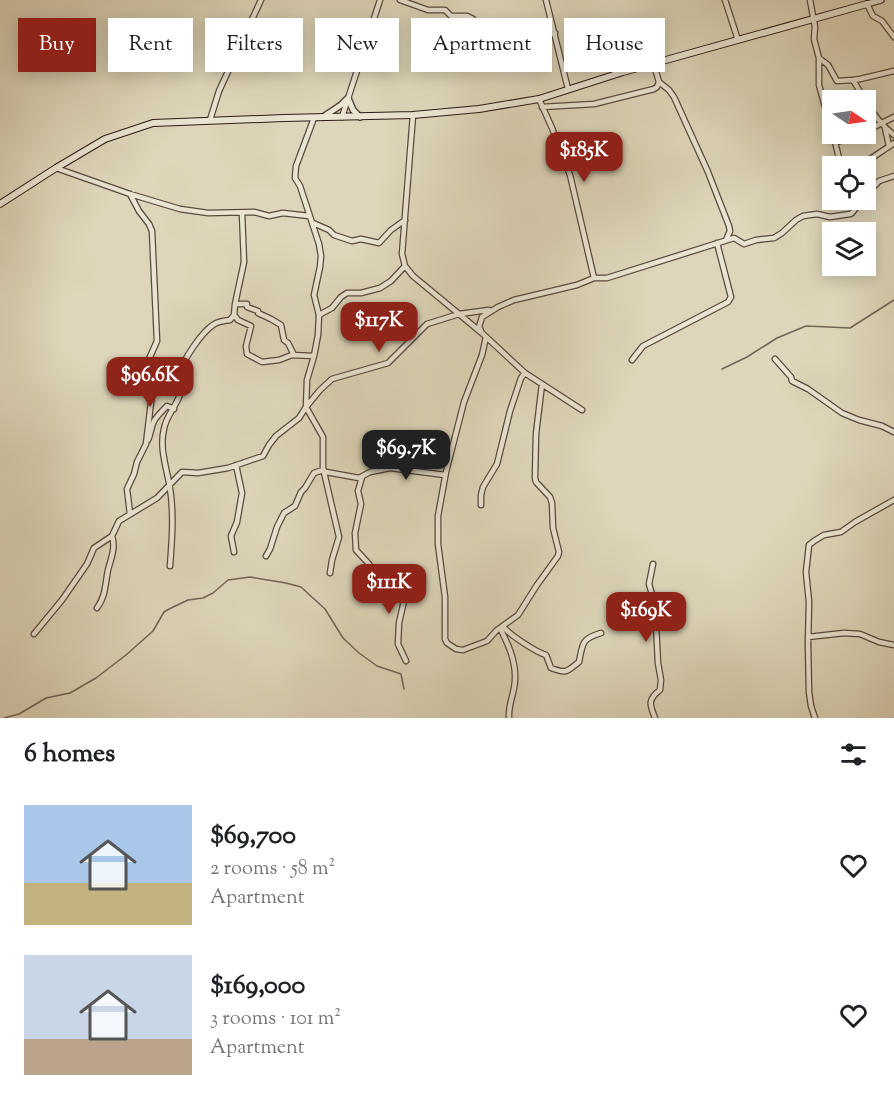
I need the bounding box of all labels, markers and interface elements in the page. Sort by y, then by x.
chip: Buy [18,18,96,72]
chip: Rent [108,18,193,72]
chip: Filters [205,18,303,72]
chip: New [315,18,399,72]
chip: Apartment [411,18,552,72]
chip: House [564,18,665,72]
north arrow [822,90,876,144]
map controls [822,90,876,276]
pin: $185K [542,132,626,183]
text: $185K [560,137,608,166]
button: locate [822,156,876,210]
button: layers [822,222,876,276]
pin: $117K [337,302,421,353]
text: $117K [355,307,403,336]
pin: $96.6K [101,357,199,408]
text: $96.6K [121,362,180,391]
pin: $69.7K [357,430,455,481]
text: $69.7K [376,435,436,464]
pin: $111K [347,564,431,615]
text: $111K [366,569,412,598]
pin: $169K [604,592,688,643]
text: $169K [620,597,672,626]
text: 6 homes [24,736,115,773]
icon: filters [837,738,870,771]
text: $69,700 [210,818,296,855]
icon: home [72,829,144,901]
icon: heart [837,849,870,882]
text: 2 rooms · 58 m² [210,855,335,884]
text: Apartment [210,884,305,913]
text: $169,000 [210,968,305,1005]
icon: home [72,979,144,1051]
icon: heart [837,999,870,1032]
text: 3 rooms · 101 m² [210,1005,341,1034]
text: Apartment [210,1034,305,1063]

